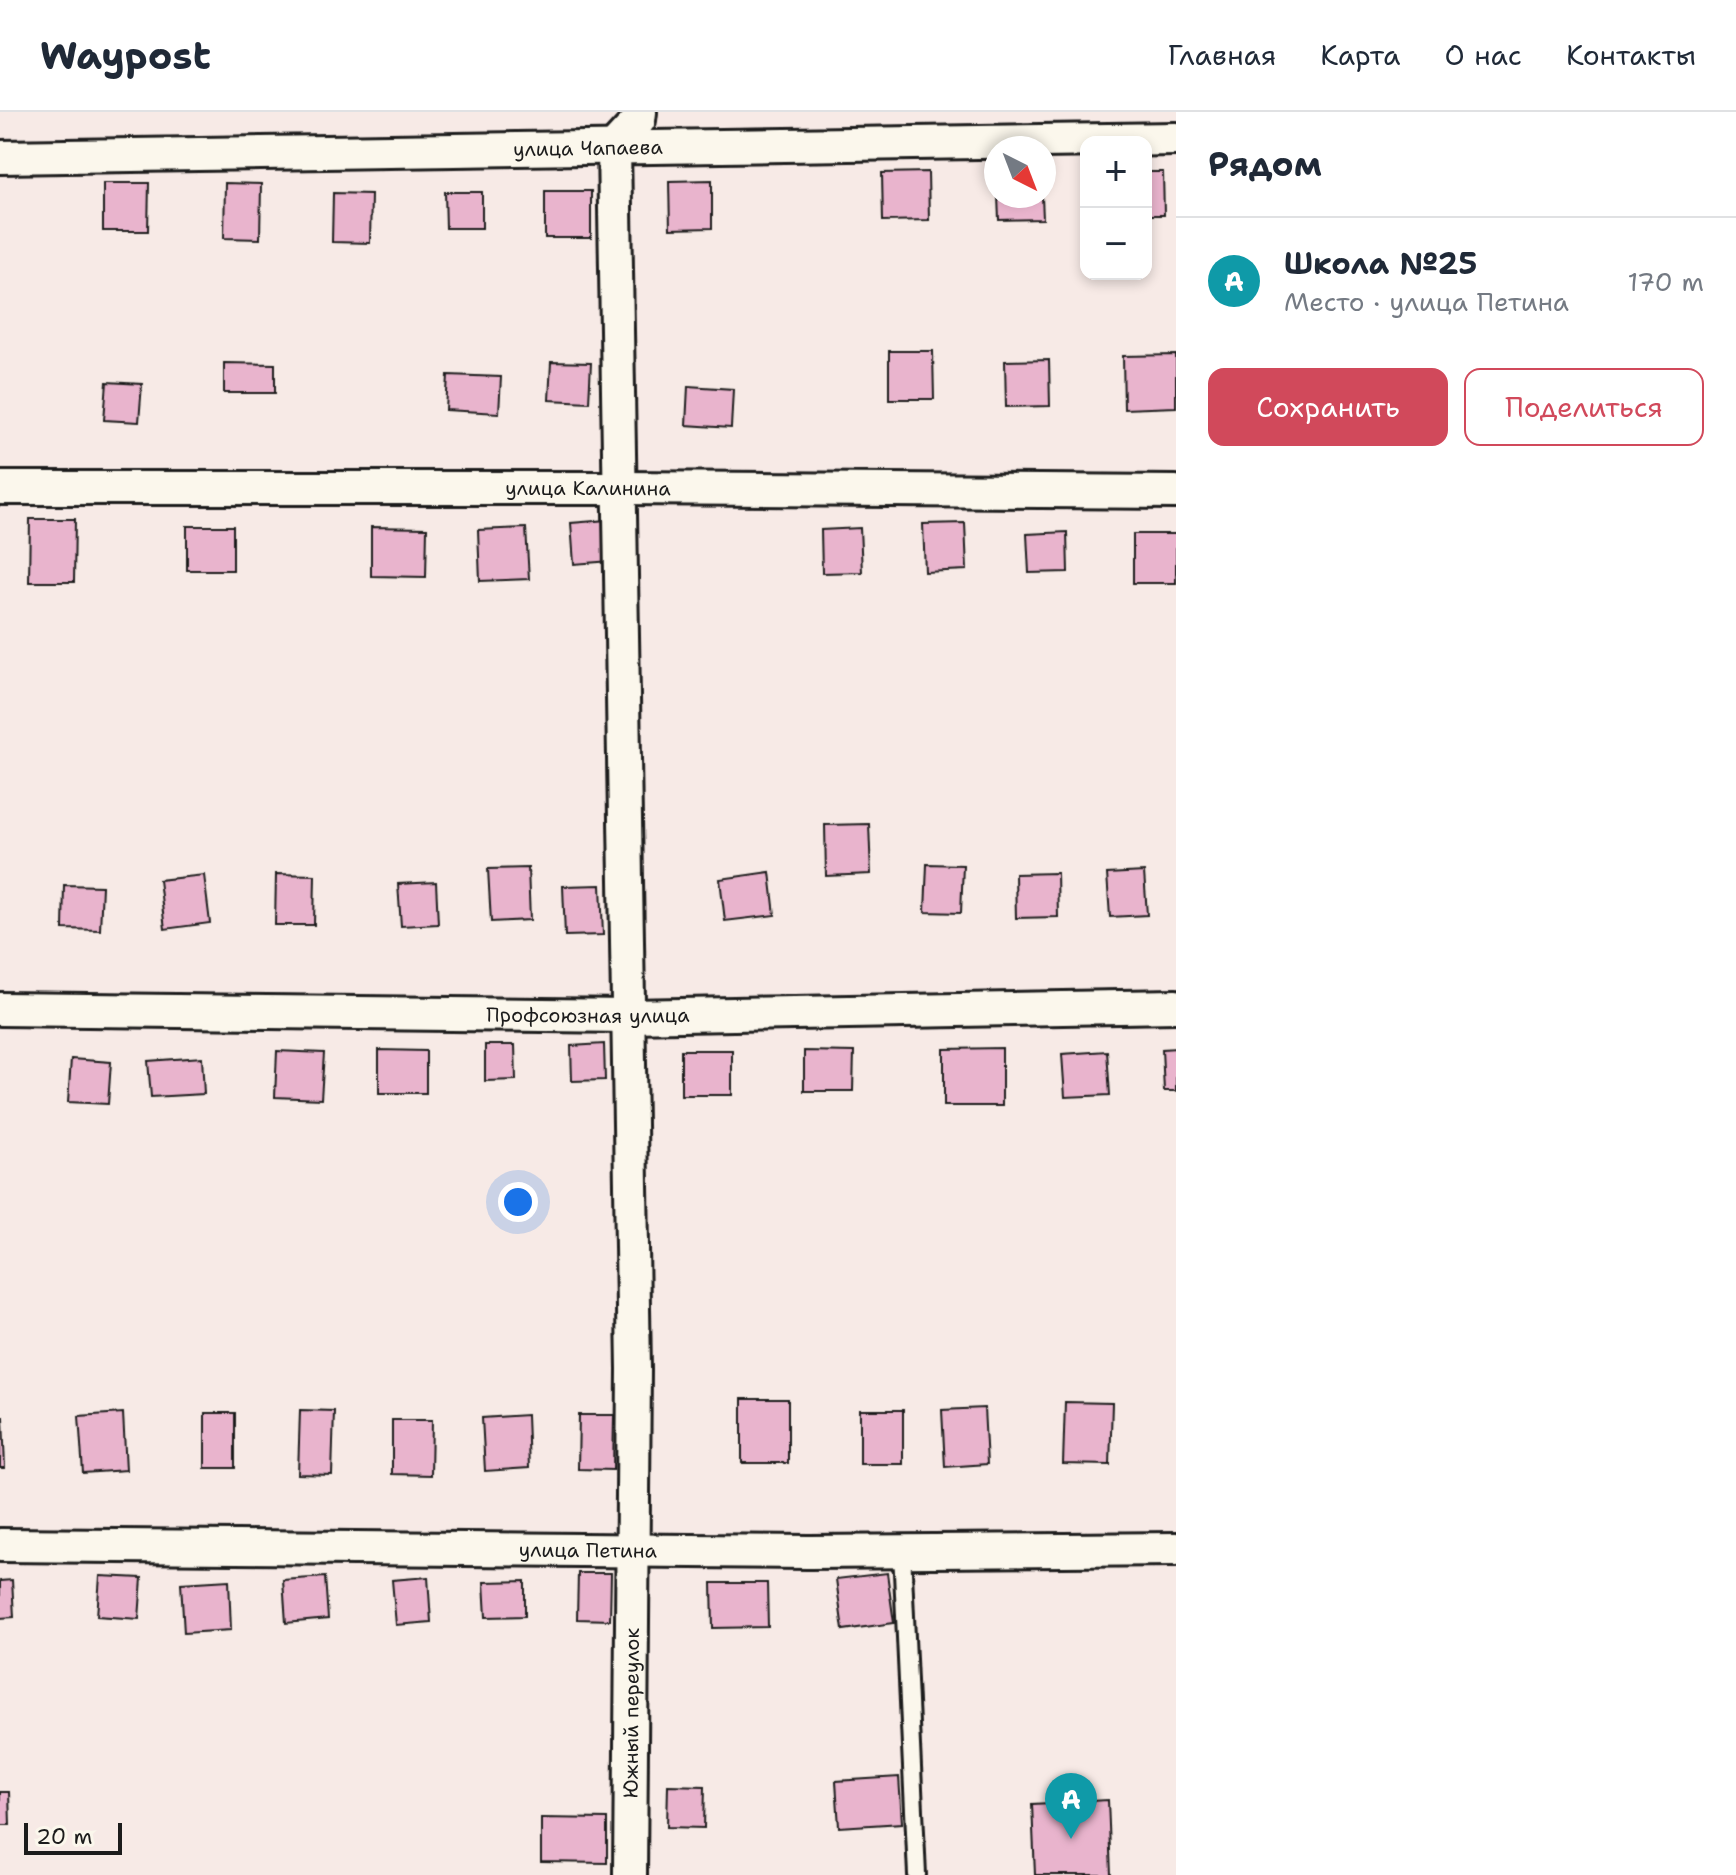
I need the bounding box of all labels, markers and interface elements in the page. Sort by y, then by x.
text: Waypost [40,30,211,81]
text: Главная [1168,36,1276,74]
text: Карта [1320,36,1400,74]
text: О нас [1444,36,1522,74]
text: Контакты [1566,36,1696,74]
street label: улица Чапаева [513,134,663,162]
north arrow [984,136,1056,208]
map controls [1080,136,1152,280]
button: + [1080,136,1152,208]
text: Рядом [1208,141,1322,187]
button: − [1080,208,1152,280]
text: Школа №25 [1284,243,1477,284]
text: A [1224,264,1244,299]
text: 170 m [1627,264,1704,299]
text: Место · улица Петина [1284,284,1569,319]
button: Сохранить [1208,368,1448,446]
button: Поделиться [1464,368,1704,446]
street label: улица Калинина [505,475,671,501]
street label: Профсоюзная улица [486,1001,690,1029]
your location [498,1182,538,1222]
street label: улица Петина [519,1536,658,1564]
street label: Южный переулок [618,1627,645,1798]
pin: A [1045,1773,1097,1839]
scale bar [24,1819,122,1855]
text: 20 m [36,1822,93,1851]

